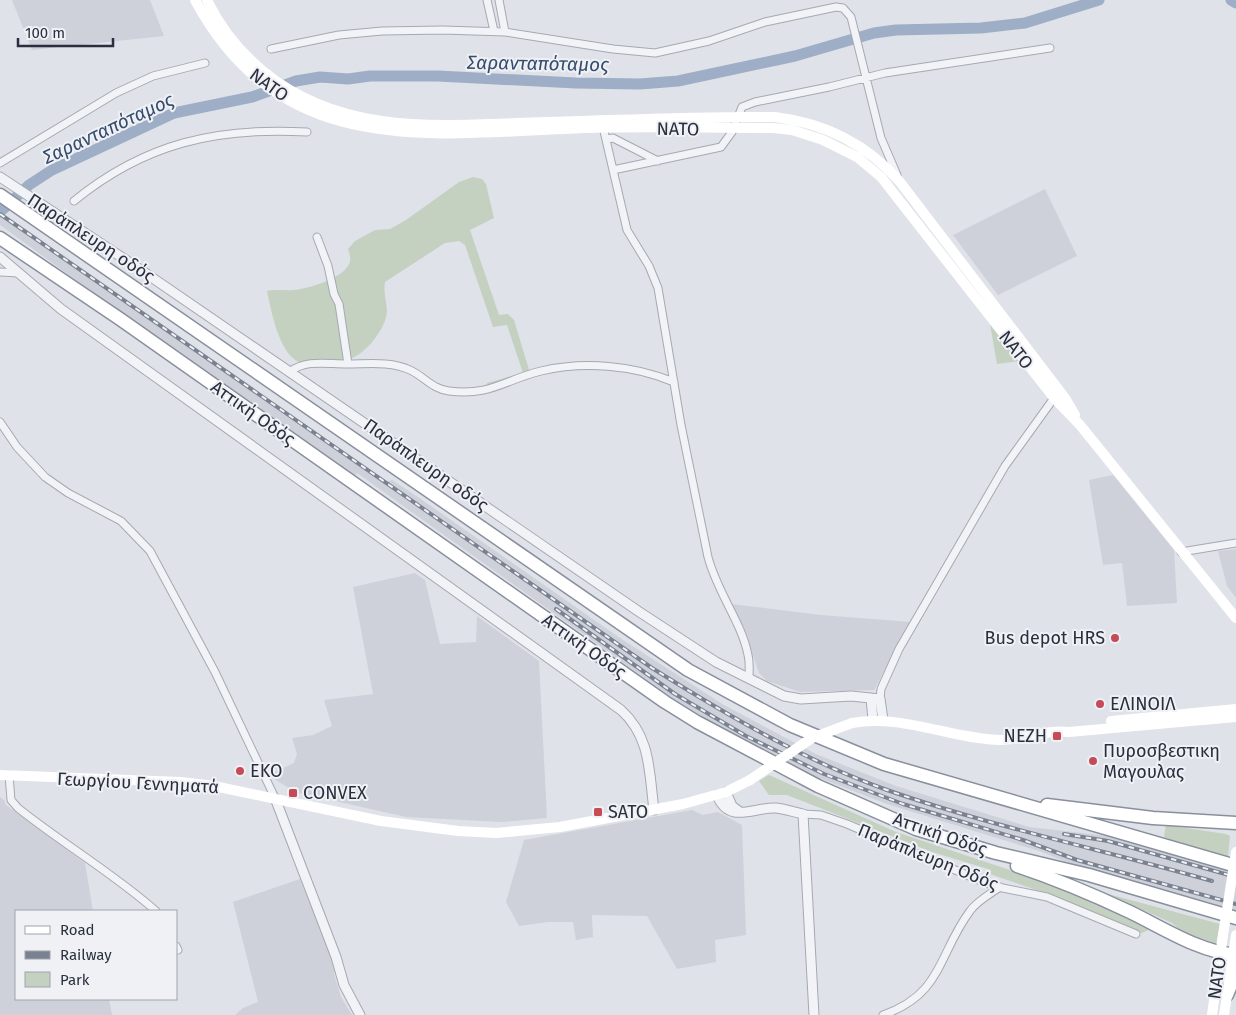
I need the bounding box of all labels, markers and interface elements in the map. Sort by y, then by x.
scale bar [18,15,112,47]
text: 100 m [25,24,65,42]
water label: Σαρανταπόταμος [467,51,610,76]
street label: ΝΑΤΟ [245,64,293,106]
water label: Σαρανταπόταμος [39,88,179,169]
street label: ΝΑΤΟ [656,118,700,140]
street label: Παράπλευρη οδός [23,189,159,288]
street label: ΝΑΤΟ [994,326,1038,374]
street label: Αττική Οδός [207,376,300,450]
street label: Παράπλευρη οδός [359,414,493,517]
street label: Αττική Οδός [538,609,631,683]
place label: Bus depot HRS [985,627,1105,649]
marker: Bus depot HRS [1109,632,1121,644]
place label: ΕΛΙΝΟΙΛ [1110,693,1176,715]
marker: ΕΛΙΝΟΙΛ [1094,698,1106,710]
place label: ΝΕΖΗ [1004,725,1047,747]
marker: ΝΕΖΗ [1051,730,1063,742]
place label: Πυροσβεστικη Μαγουλας [1103,740,1220,783]
marker: Πυροσβεστικη Μαγουλας [1087,755,1099,767]
place label: EKO [250,760,282,782]
marker: EKO [234,765,246,777]
street label: Γεωργίου Γεννηματά [56,768,220,798]
place label: CONVEX [303,782,367,804]
marker: CONVEX [287,787,299,799]
place label: SATO [608,801,648,823]
marker: SATO [592,806,604,818]
street label: Αττική Οδός [890,808,990,861]
street label: Παράπλευρη Οδός [855,819,1002,895]
legend [15,910,178,1000]
text: Road [60,921,95,939]
text: Railway [60,946,112,964]
street label: ΝΑΤΟ [1203,955,1231,1001]
text: Park [60,971,90,989]

